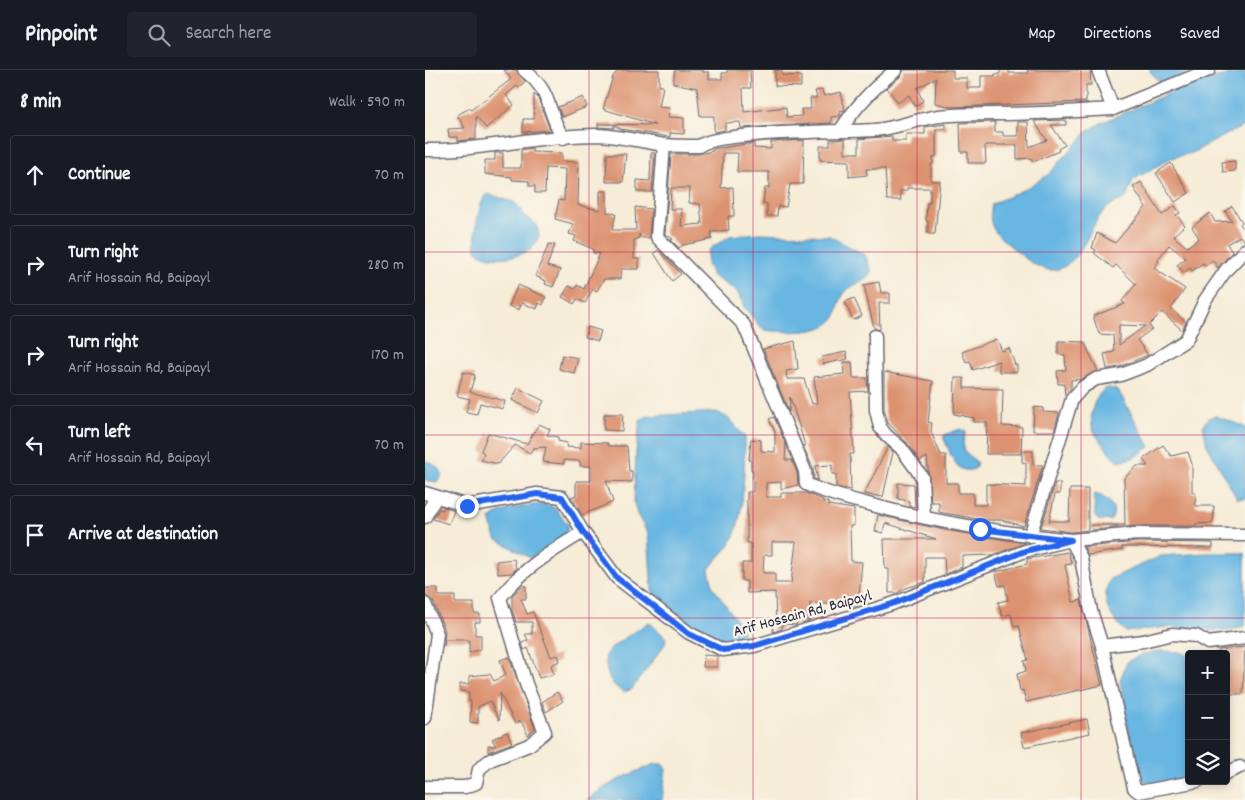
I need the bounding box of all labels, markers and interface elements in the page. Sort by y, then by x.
search box [127,12,477,57]
text: Pinpoint [25,18,97,52]
icon: search [145,21,173,49]
text: Search here [185,21,271,48]
text: Map [1028,22,1055,47]
text: Directions [1083,22,1152,47]
text: Saved [1180,22,1220,47]
text: 8 min [20,88,61,118]
text: Walk · 590 m [329,91,405,114]
icon: ahead [21,161,49,189]
text: Continue [68,162,130,189]
text: 70 m [374,164,404,187]
text: Turn right [68,240,139,267]
icon: right [21,251,49,279]
text: 280 m [367,254,404,277]
text: Arif Hossain Rd, Baipayl [68,267,210,290]
text: Turn right [68,330,139,357]
icon: right [21,341,49,369]
text: 170 m [371,344,404,367]
text: Arif Hossain Rd, Baipayl [68,357,210,380]
text: Turn left [68,420,131,447]
icon: left [21,431,49,459]
text: 70 m [374,434,404,457]
text: Arif Hossain Rd, Baipayl [68,447,210,470]
route end [456,495,479,518]
route start [969,518,992,541]
icon: arrive [21,521,49,549]
text: Arrive at destination [68,522,218,549]
street label: Arif Hossain Rd, Baipayl [731,585,875,644]
map controls [1185,650,1230,785]
button: + [1185,650,1230,695]
button: − [1185,695,1230,740]
button: layers [1185,740,1230,785]

